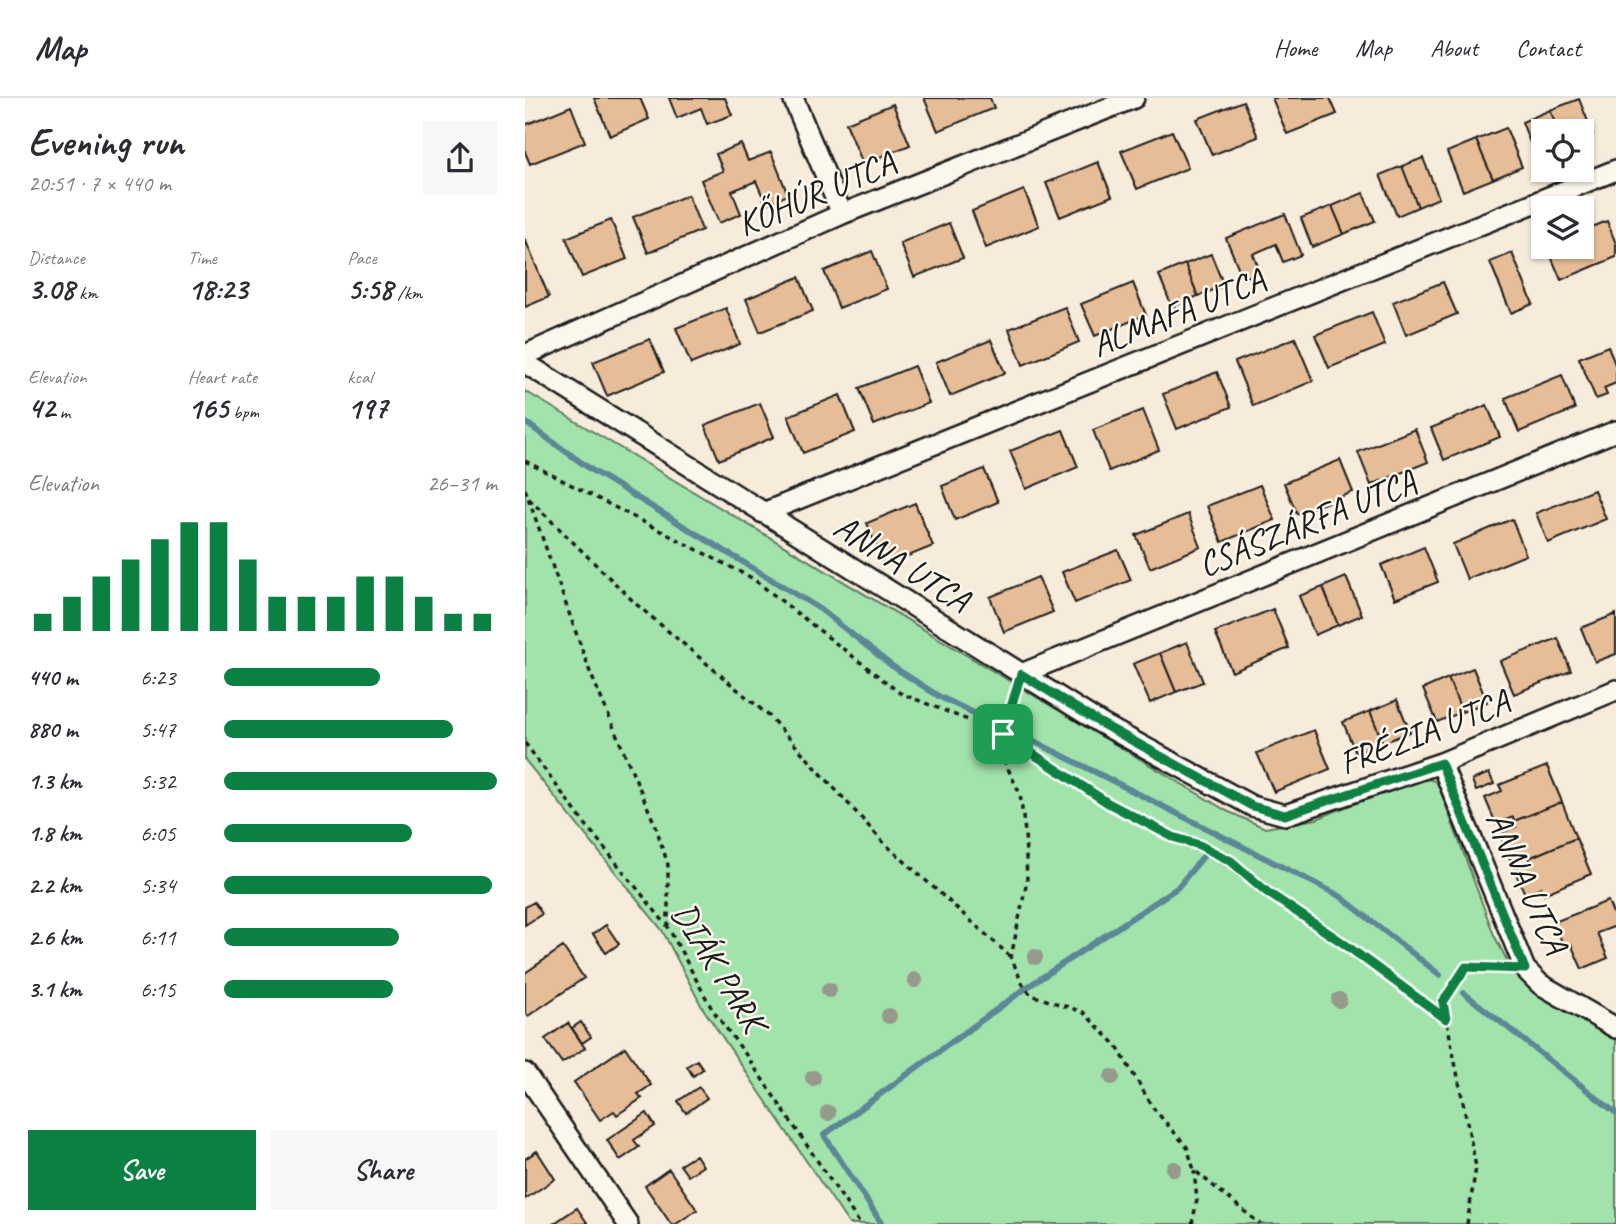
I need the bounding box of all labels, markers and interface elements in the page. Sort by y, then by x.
text: Map [35,27,86,69]
text: Home [1274,33,1317,63]
text: Map [1355,33,1392,63]
text: About [1430,33,1478,63]
text: Contact [1516,33,1581,63]
text: Evening run [28,119,184,166]
map controls [1531,119,1594,259]
button: locate [1531,119,1594,182]
button: share [423,121,497,195]
street label: KŐHÚR UTCA [730,139,903,246]
text: 20:51 · 7 × 440 m [28,169,171,198]
button: layers [1531,196,1594,259]
text: Distance [28,246,85,270]
text: Time [188,246,217,270]
text: Pace [347,246,377,270]
street label: ALMAFA UTCA [1085,256,1273,367]
text: 3.08 [28,270,74,308]
text: 18:23 [188,270,248,308]
text: 5:58 [347,270,393,308]
text: km [74,281,98,305]
text: /km [393,281,422,305]
text: Elevation [28,365,86,389]
text: Heart rate [188,365,257,389]
text: kcal [347,365,372,389]
text: 42 [28,389,55,427]
text: 165 [188,389,228,427]
text: 197 [347,389,387,427]
text: m [55,400,70,424]
text: bpm [228,400,259,424]
street label: CSÁSZÁRFA UTCA [1192,458,1424,587]
text: Elevation [28,469,99,498]
text: 26–31 m [427,469,497,498]
street label: ANNA UTCA [826,504,979,623]
text: 440 m [28,663,78,692]
text: 6:23 [140,663,176,692]
street label: FRÉZIA UTCA [1332,678,1517,785]
pin [973,704,1033,764]
text: 880 m [28,715,78,744]
text: 5:47 [140,715,176,744]
icon: arrive [984,715,1022,753]
text: 1.3 km [28,767,82,796]
text: 5:32 [140,767,176,796]
street label: ANNA UTCA [1476,804,1579,962]
text: 1.8 km [28,819,82,848]
text: 6:05 [140,819,176,848]
text: 2.2 km [28,871,82,900]
text: 5:34 [140,871,176,900]
street label: DIÁK PARK [662,894,780,1046]
text: 2.6 km [28,923,82,952]
text: 6:11 [140,923,176,952]
text: 3.1 km [28,975,82,1004]
text: 6:15 [140,975,176,1004]
button: Save [28,1130,256,1210]
button: Share [270,1130,497,1210]

